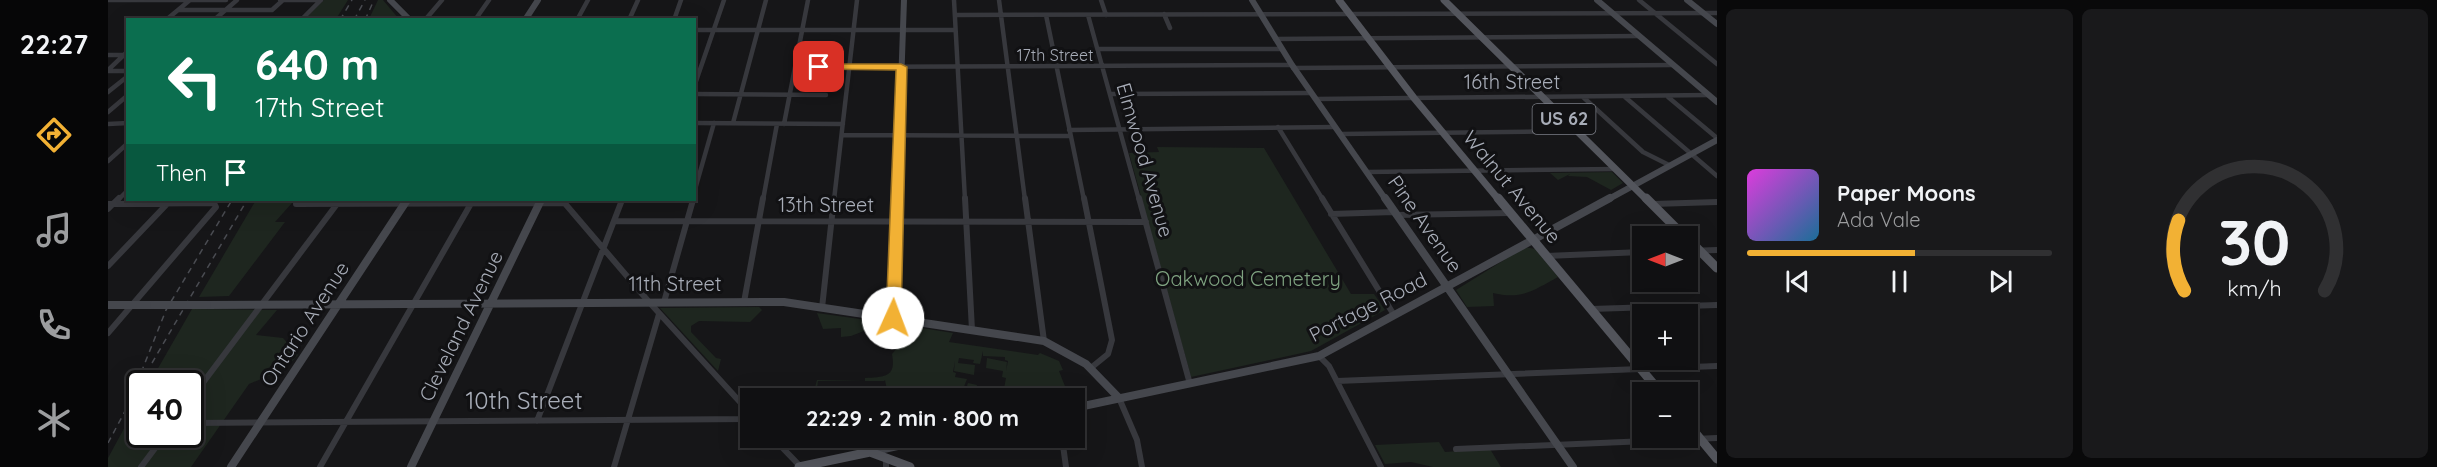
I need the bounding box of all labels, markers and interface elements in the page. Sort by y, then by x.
text: 22:27 [20,27,88,61]
text: 640 m [255,38,379,91]
pin [793,41,844,92]
icon: left [156,42,234,120]
street label: 17th Street [1017,45,1093,65]
icon: arrive [802,50,835,83]
street label: 16th Street [1464,69,1560,94]
street label: Elmwood Avenue [1111,80,1179,240]
text: 17th Street [255,90,385,124]
road number: US 62 [1532,104,1596,134]
icon: directions [33,114,75,156]
street label: Walnut Avenue [1458,125,1567,248]
icon: arrive [219,156,252,189]
text: Then [156,159,207,187]
street label: Pine Avenue [1383,170,1468,277]
text: Paper Moons [1837,179,1976,207]
street label: 13th Street [778,192,874,217]
text: 30 [2219,203,2291,281]
text: Ada Vale [1837,207,1921,232]
icon: music [33,209,75,251]
north arrow [1632,226,1698,292]
map controls [1632,226,1698,448]
street label: Cleveland Avenue [413,246,508,405]
street label: Ontario Avenue [255,257,354,391]
icon: previous [1781,265,1814,298]
icon: pause [1883,265,1916,298]
icon: next [1984,265,2017,298]
park label: Oakwood Cemetery [1155,266,1341,291]
street label: Portage Road [1305,266,1431,347]
street label: 11th Street [628,271,722,296]
text: km/h [2228,275,2282,301]
position arrow [861,286,925,350]
icon: phone [33,304,75,346]
button: + [1632,304,1698,370]
speed limit sign: 40 [126,370,204,448]
button: − [1632,382,1698,448]
street label: 10th Street [465,385,583,415]
icon: climate [33,399,75,441]
text: 22:29 · 2 min · 800 m [806,404,1019,432]

